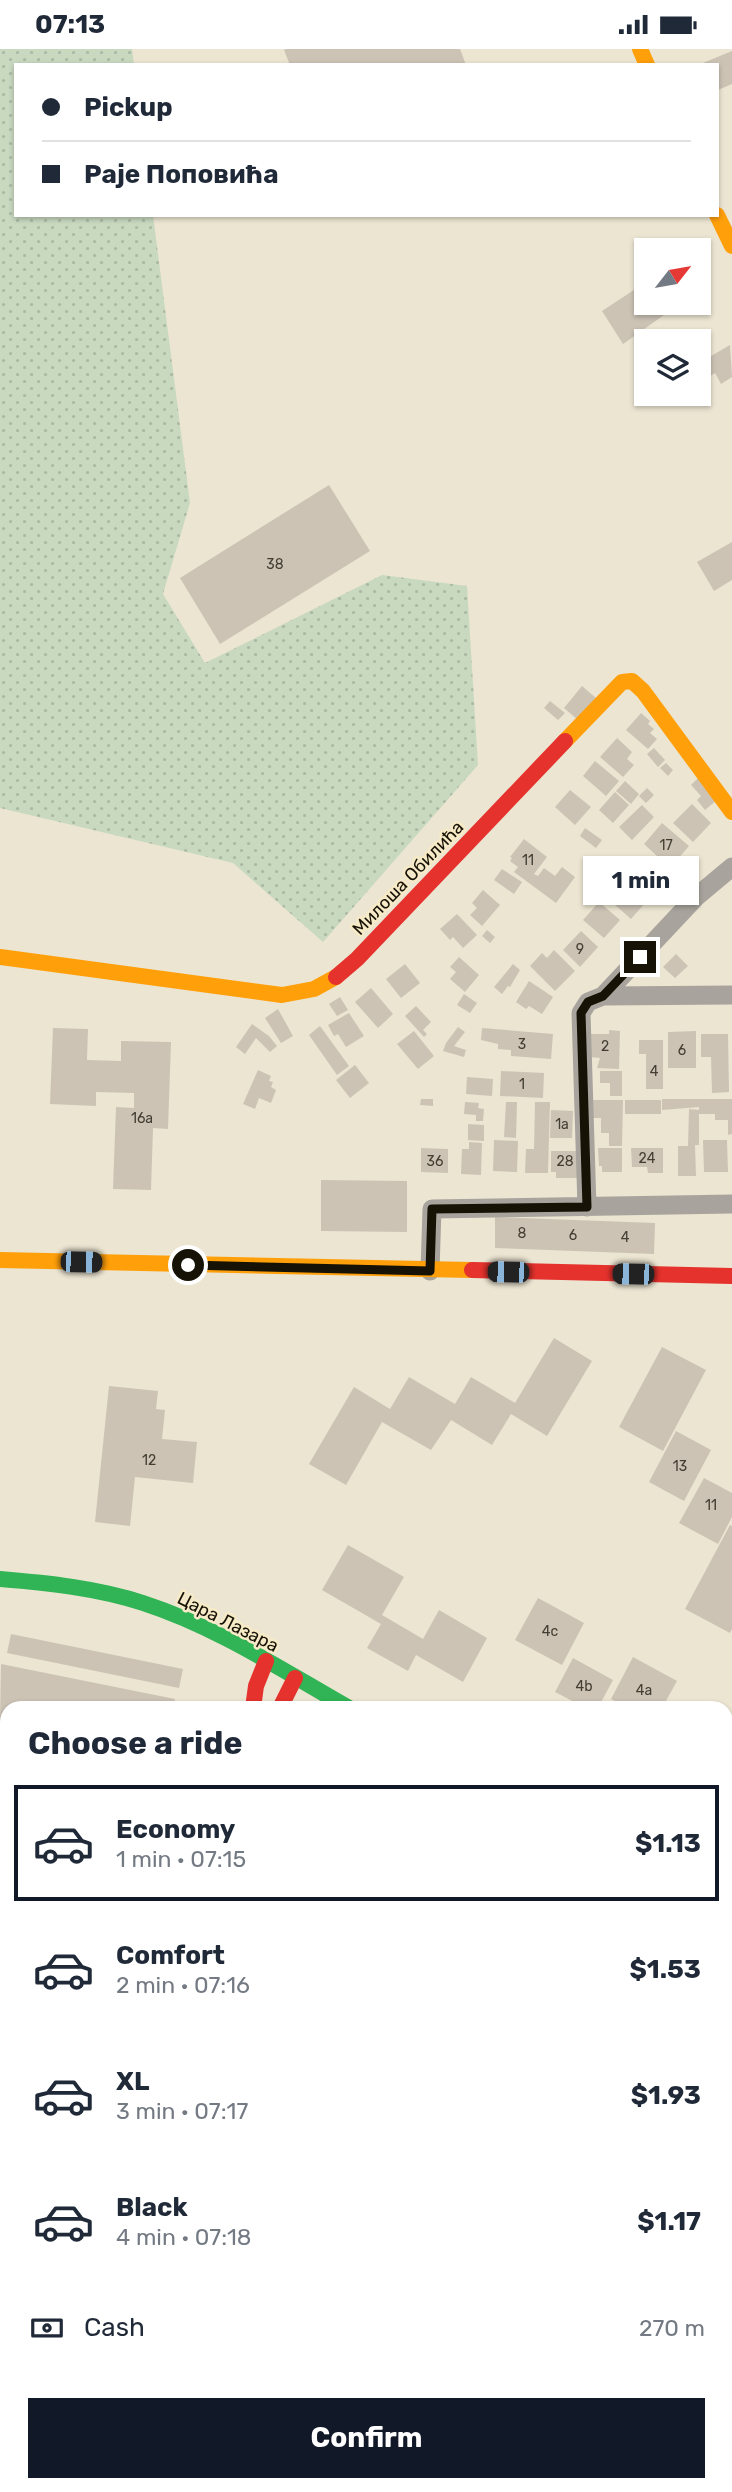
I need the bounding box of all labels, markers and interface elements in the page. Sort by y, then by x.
text: 07:13 [35,9,105,40]
text: Pickup [84,92,173,123]
text: Раје Поповића [84,159,279,190]
north arrow [634,238,710,315]
map controls [634,238,711,406]
button: layers [634,329,711,406]
house number: 38 [266,556,284,573]
street label: Милоша Обилића [348,816,468,940]
house number: 17 [659,837,673,854]
house number: 11 [522,852,534,869]
callout: 1 min [582,855,698,905]
text: 1 min [612,866,670,894]
house number: 9 [576,941,584,958]
route end [624,941,656,973]
house number: 3 [518,1036,526,1053]
house number: 2 [601,1038,609,1055]
house number: 6 [678,1042,686,1059]
house number: 4 [650,1063,659,1080]
house number: 1 [519,1076,525,1093]
house number: 16a [131,1110,153,1127]
house number: 1a [555,1116,569,1133]
house number: 24 [639,1150,656,1167]
house number: 36 [427,1153,443,1170]
house number: 28 [556,1153,574,1170]
house number: 8 [518,1225,527,1242]
house number: 6 [569,1227,577,1244]
house number: 4 [621,1229,630,1246]
route start [172,1249,204,1281]
car [60,1251,103,1273]
car [487,1261,530,1283]
car [612,1263,655,1285]
house number: 12 [142,1452,156,1469]
house number: 13 [673,1458,687,1475]
house number: 11 [705,1497,717,1514]
street label: Цара Лазара [174,1587,282,1657]
house number: 4c [542,1623,558,1640]
house number: 4b [575,1678,593,1695]
house number: 4a [636,1682,652,1699]
text: Choose a ride [28,1724,242,1762]
icon: car [32,1812,95,1875]
text: Economy [116,1814,235,1845]
text: $1.13 [635,1828,701,1859]
text: 1 min · 07:15 [116,1845,246,1873]
icon: car [32,1938,95,2001]
text: Comfort [116,1940,225,1971]
text: $1.53 [629,1954,701,1985]
text: 2 min · 07:16 [116,1971,250,1999]
icon: car [32,2064,95,2127]
text: XL [116,2066,149,2097]
text: $1.93 [631,2080,701,2111]
text: 3 min · 07:17 [116,2097,248,2125]
icon: car [32,2190,95,2253]
text: Black [116,2192,188,2223]
text: $1.17 [637,2206,701,2237]
text: 4 min · 07:18 [116,2223,252,2251]
icon: cash [28,2309,66,2347]
text: Cash [84,2312,145,2343]
text: 270 m [639,2314,705,2342]
button: Confirm [28,2398,705,2478]

